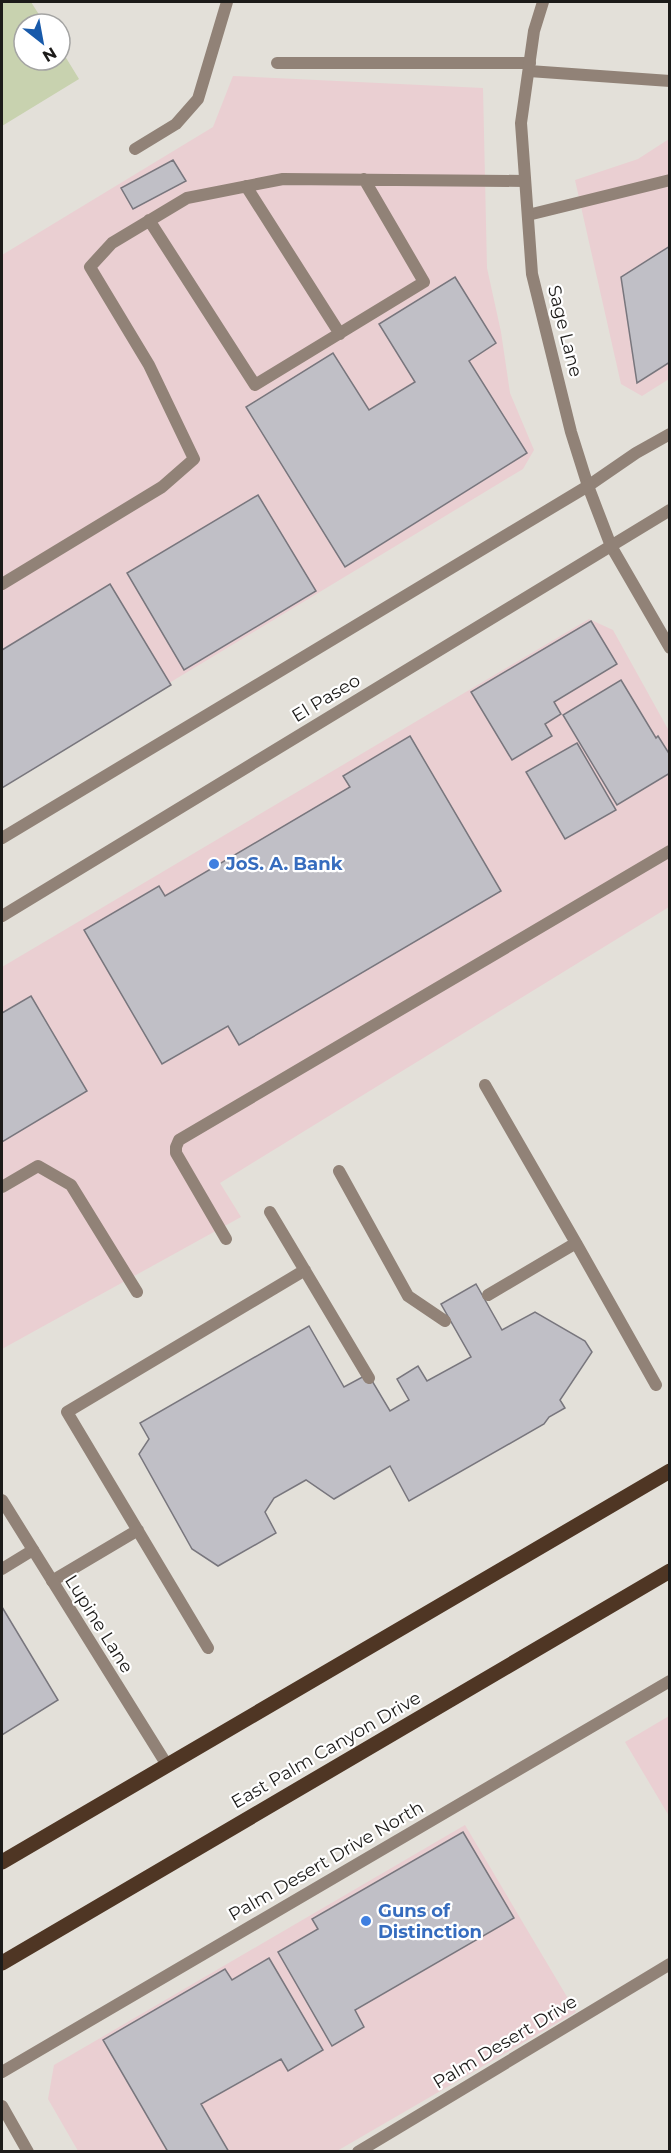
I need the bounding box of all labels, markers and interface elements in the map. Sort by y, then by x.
north arrow [12,12,72,72]
text: N [39,43,60,66]
street label: Sage Lane [543,283,587,379]
street label: El Paseo [288,669,364,727]
place label: JoS. A. Bank [225,853,343,875]
marker: JoS. A. Bank [207,857,221,871]
street label: Lupine Lane [60,1571,138,1677]
street label: East Palm Canyon Drive [227,1687,425,1813]
street label: Palm Desert Drive North [225,1796,427,1926]
place label: Guns of Distinction [378,1900,482,1943]
marker: Guns of Distinction [359,1914,373,1928]
street label: Palm Desert Drive [429,1990,581,2094]

